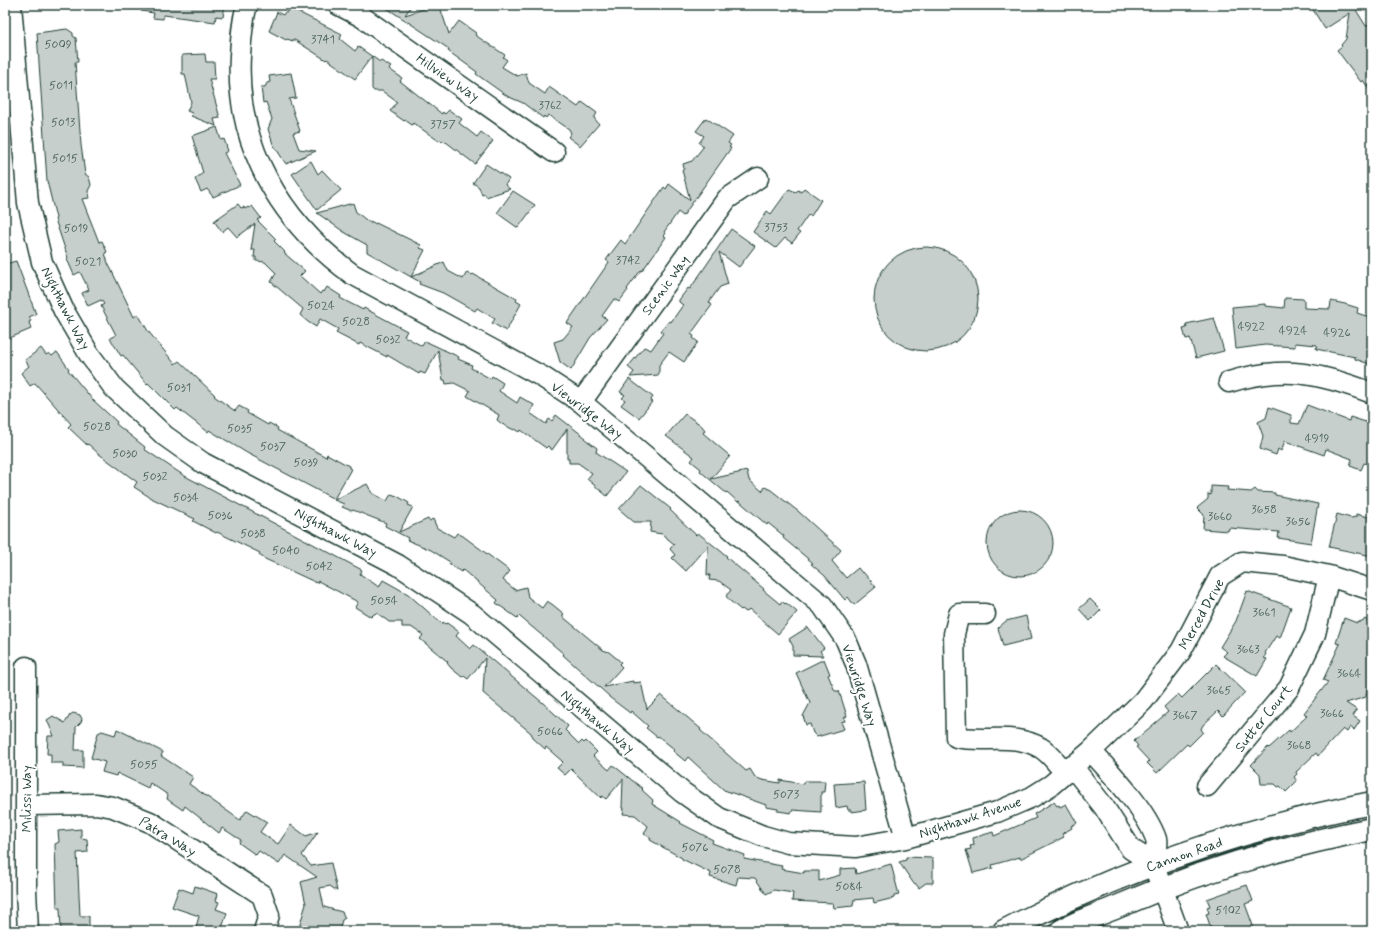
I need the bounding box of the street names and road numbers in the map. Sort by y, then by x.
street label: Hillview Way [412,50,482,106]
street label: Scenic Way [638,252,694,319]
street label: Nighthawk Way [35,264,94,354]
street label: Viewridge Way [546,378,626,445]
street label: Nighthawk Way [290,504,380,564]
street label: Merced Drive [1175,576,1229,653]
street label: Viewridge Way [835,642,881,729]
street label: Sutter Court [1231,681,1297,756]
street label: Nighthawk Way [556,686,638,759]
street label: Milissi Way [18,765,36,833]
street label: Nighthawk Avenue [917,793,1024,845]
street label: Patra Way [136,813,199,861]
street label: Cannon Road [1144,833,1225,876]

